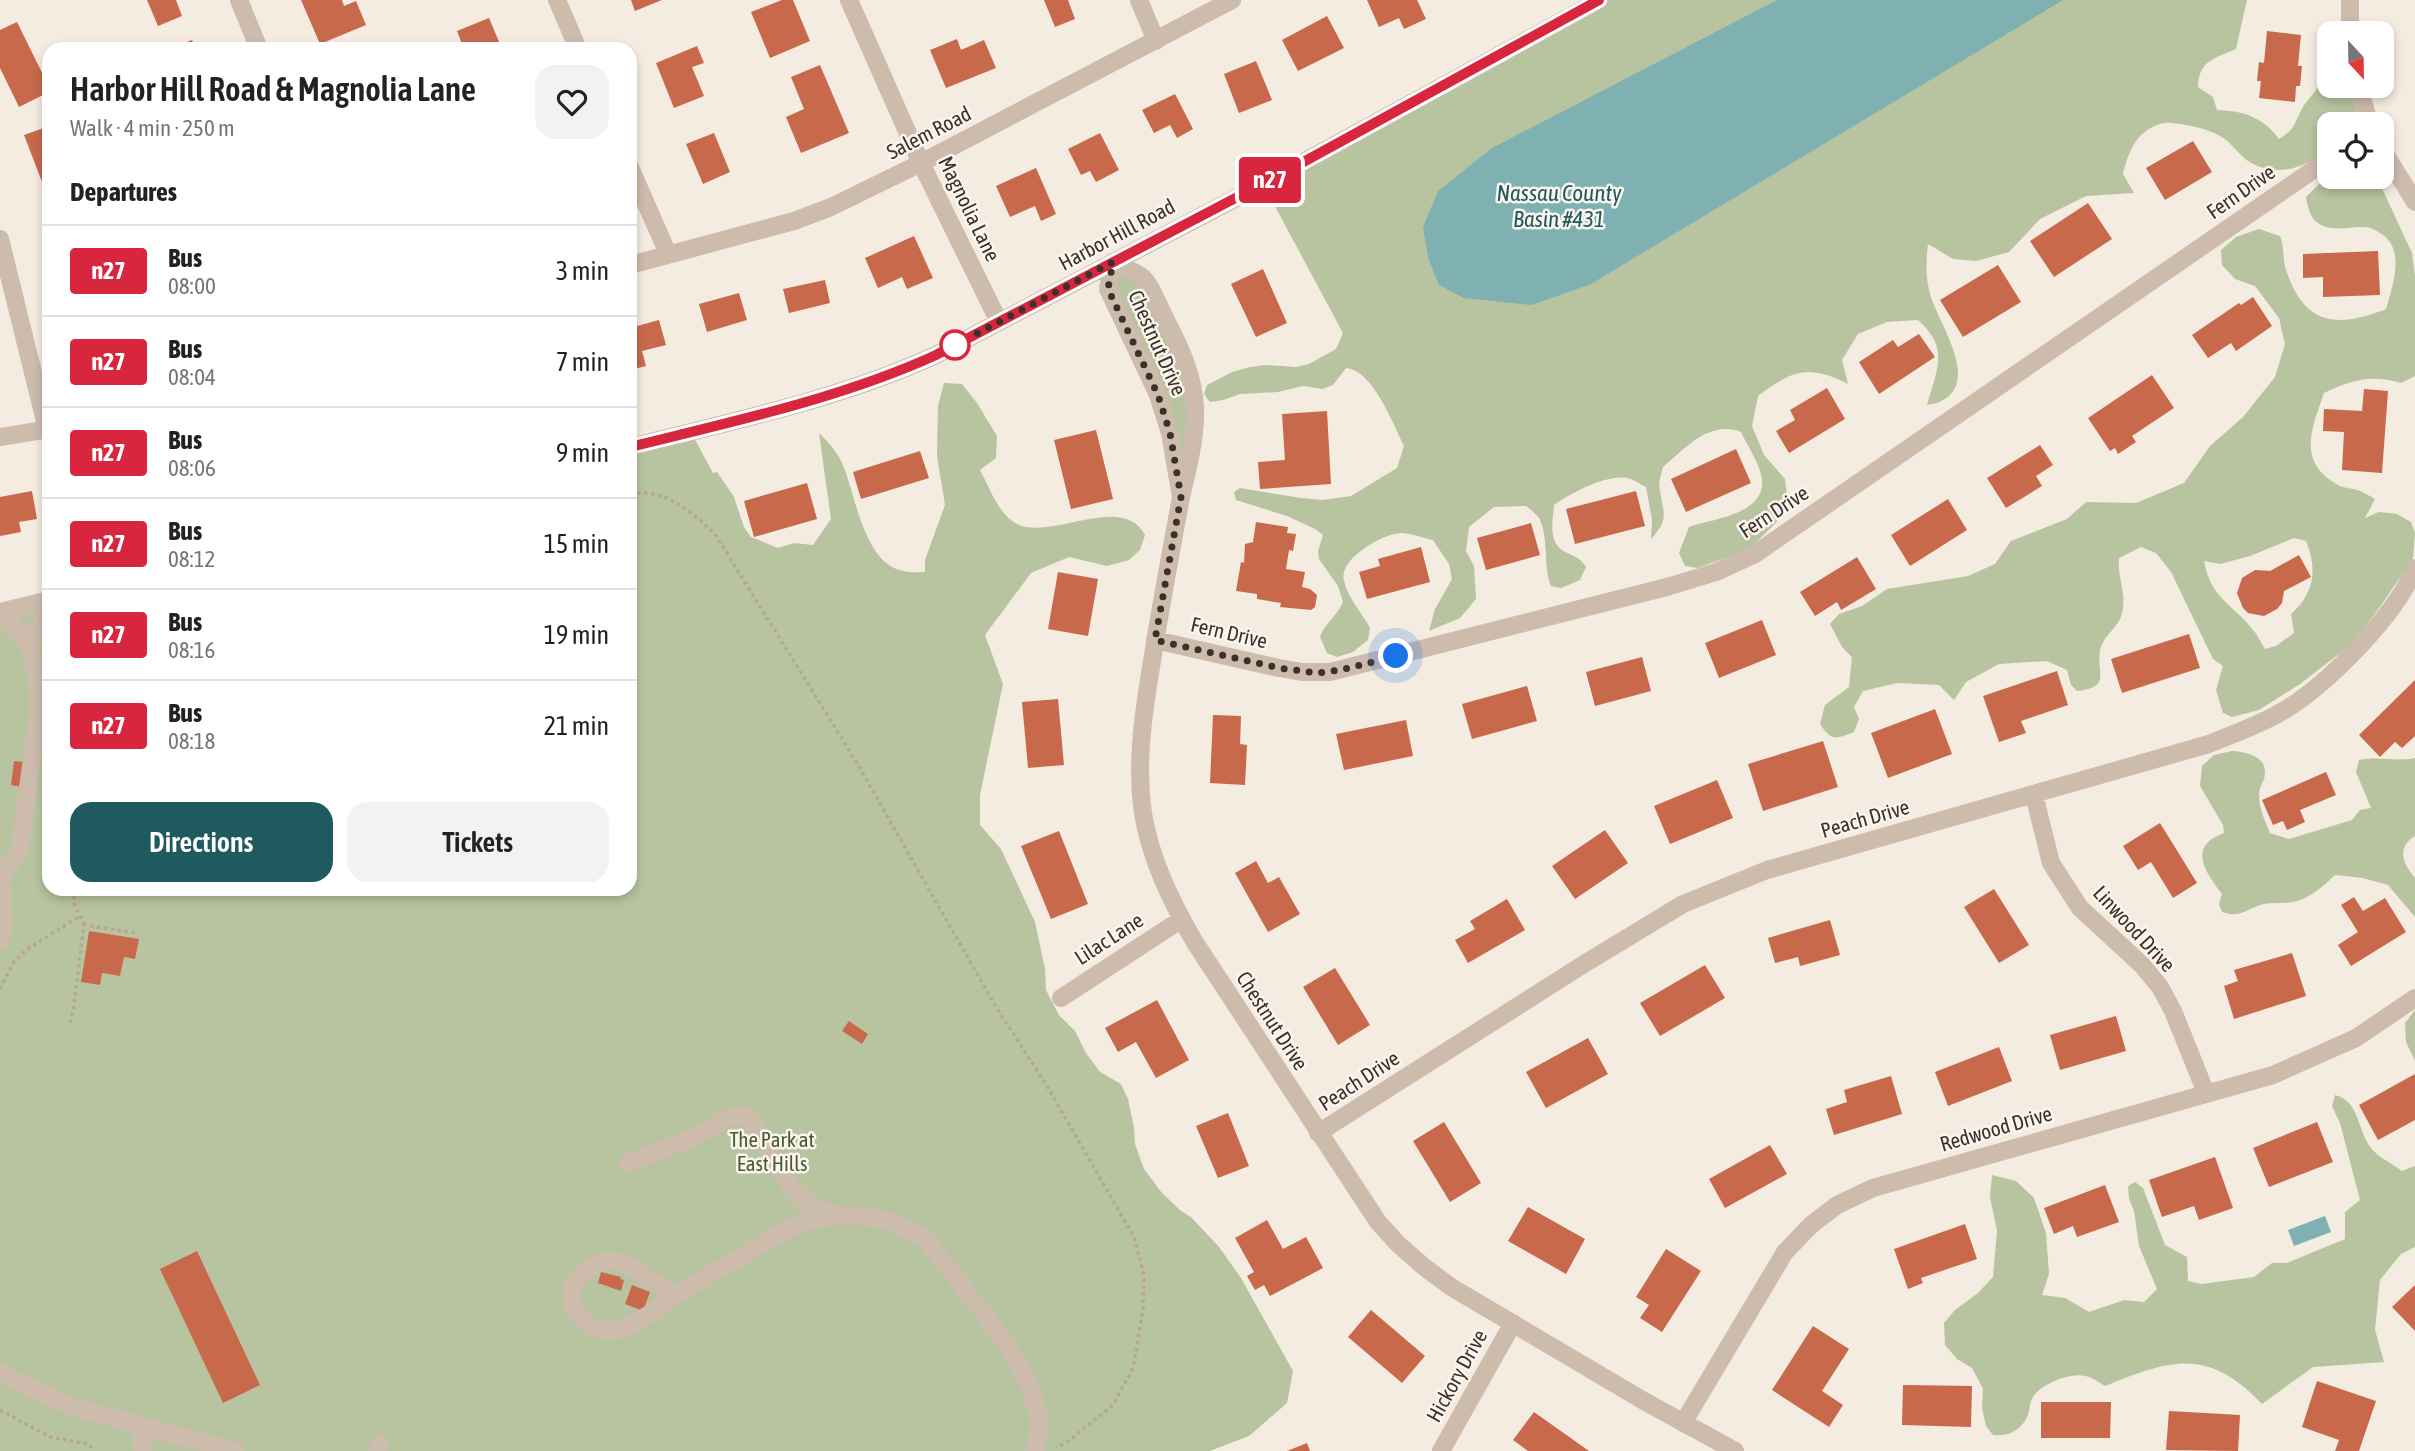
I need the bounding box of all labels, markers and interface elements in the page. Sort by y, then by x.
north arrow [2317,21,2394,98]
map controls [2317,21,2394,189]
button: heart [535,65,609,139]
text: Harbor Hill Road & Magnolia Lane [70,70,476,108]
street label: Salem Road [882,101,975,164]
button: locate [2317,112,2394,189]
text: Walk · 4 min · 250 m [70,115,234,141]
street label: Magnolia Lane [934,152,1006,265]
line badge: n27 [1230,157,1310,203]
street label: Fern Drive [2202,159,2279,223]
text: n27 [1253,166,1287,193]
text: Departures [70,177,177,207]
water label: Nassau County Basin #431 [1497,180,1622,232]
street label: Harbor Hill Road [1054,193,1179,275]
text: Bus [168,243,202,273]
text: 3 min [556,256,609,286]
text: n27 [91,257,126,284]
text: 08:00 [168,273,216,299]
street label: Chestnut Drive [1124,286,1192,399]
unlabelled marker [940,330,970,360]
text: Bus [168,334,202,364]
text: 7 min [556,347,609,377]
text: n27 [91,348,126,375]
text: 08:04 [168,364,216,390]
text: Bus [168,425,202,455]
text: 9 min [556,438,609,468]
text: n27 [91,439,126,466]
text: 08:06 [168,455,216,481]
street label: Fern Drive [1734,480,1813,542]
text: Bus [168,516,202,546]
text: 15 min [544,529,609,559]
text: n27 [91,530,126,557]
text: 08:12 [168,546,215,572]
text: Bus [168,607,202,637]
street label: Fern Drive [1189,612,1270,652]
text: 19 min [544,620,609,650]
text: n27 [91,621,126,648]
text: 08:16 [168,637,215,663]
your location [1378,638,1413,673]
text: Bus [168,698,202,728]
text: 21 min [544,711,609,741]
text: n27 [91,712,126,739]
text: 08:18 [168,728,215,754]
street label: Peach Drive [1818,794,1912,842]
button: Directions [70,802,333,882]
button: Tickets [347,802,609,882]
street label: Linwood Drive [2089,880,2181,976]
street label: Lilac Lane [1070,907,1147,969]
street label: Chestnut Drive [1232,967,1314,1074]
street label: Peach Drive [1314,1045,1403,1115]
street label: Redwood Drive [1937,1101,2055,1155]
park label: The Park at East Hills [729,1127,815,1175]
street label: Hickory Drive [1421,1325,1491,1426]

